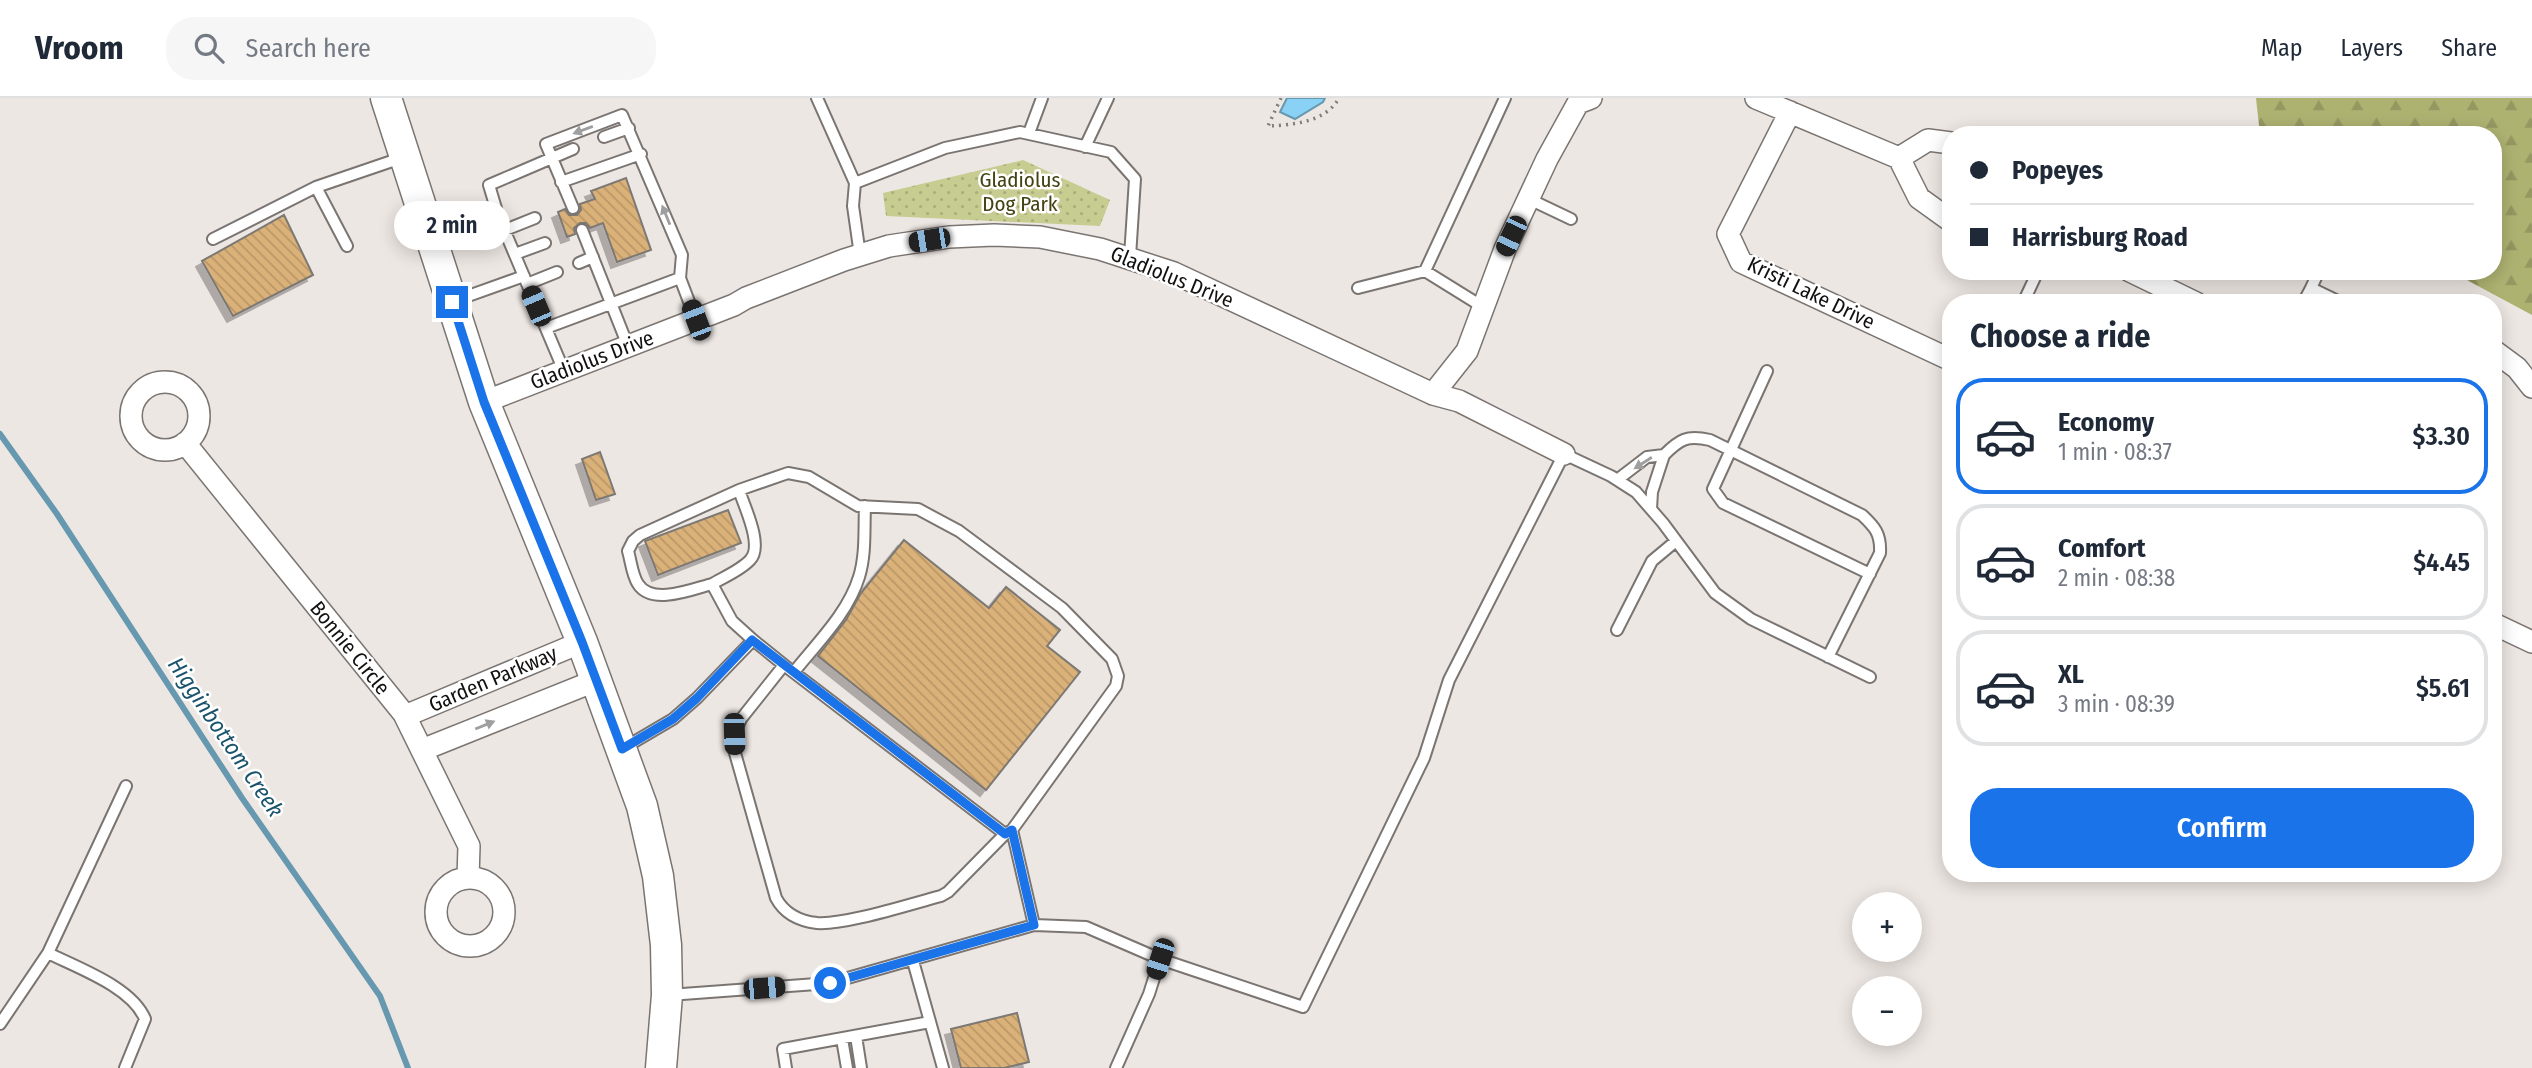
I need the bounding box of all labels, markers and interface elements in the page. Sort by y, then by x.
search box [166,17,656,80]
text: Vroom [35,28,124,68]
icon: search [190,29,228,67]
text: Search here [246,33,371,64]
text: Map [2261,34,2303,62]
text: Layers [2341,34,2403,62]
text: Share [2441,34,2497,62]
one-way arrow [572,124,593,135]
text: Popeyes [2012,155,2103,186]
park label: Gladiolus Dog Park [980,167,1060,217]
callout: 2 min [394,200,510,250]
one-way arrow [660,204,671,225]
text: 2 min [426,211,478,239]
car [1493,213,1530,259]
text: Harrisburg Road [2012,222,2188,253]
car [907,226,952,254]
street label: Gladiolus Drive [1107,241,1237,313]
street label: Kristi Lake Drive [1743,251,1879,335]
car [519,283,554,329]
route end [436,286,468,318]
car [679,297,714,343]
text: Choose a ride [1970,317,2151,355]
street label: Gladiolus Drive [527,325,657,395]
icon: car [1974,405,2037,468]
text: Economy [2058,407,2154,438]
text: $3.30 [2413,421,2470,452]
text: 1 min · 08:37 [2058,438,2172,466]
one-way arrow [1633,456,1653,469]
icon: car [1974,531,2037,594]
text: Comfort [2058,533,2146,564]
text: $4.45 [2413,547,2470,578]
text: 2 min · 08:38 [2058,564,2175,592]
street label: Bonnie Circle [304,596,396,700]
street label: Garden Parkway [425,640,562,718]
water label: Higginbottom Creek [162,652,290,822]
icon: car [1974,657,2037,720]
text: XL [2058,659,2084,690]
text: $5.61 [2416,673,2470,704]
text: 3 min · 08:39 [2058,690,2175,718]
car [723,713,746,755]
one-way arrow [475,719,496,730]
button: Confirm [1970,788,2474,868]
map controls [1852,892,1922,1046]
button: + [1852,892,1922,962]
car [1144,936,1177,982]
route start [814,967,846,999]
car [743,976,786,1000]
button: − [1852,976,1922,1046]

